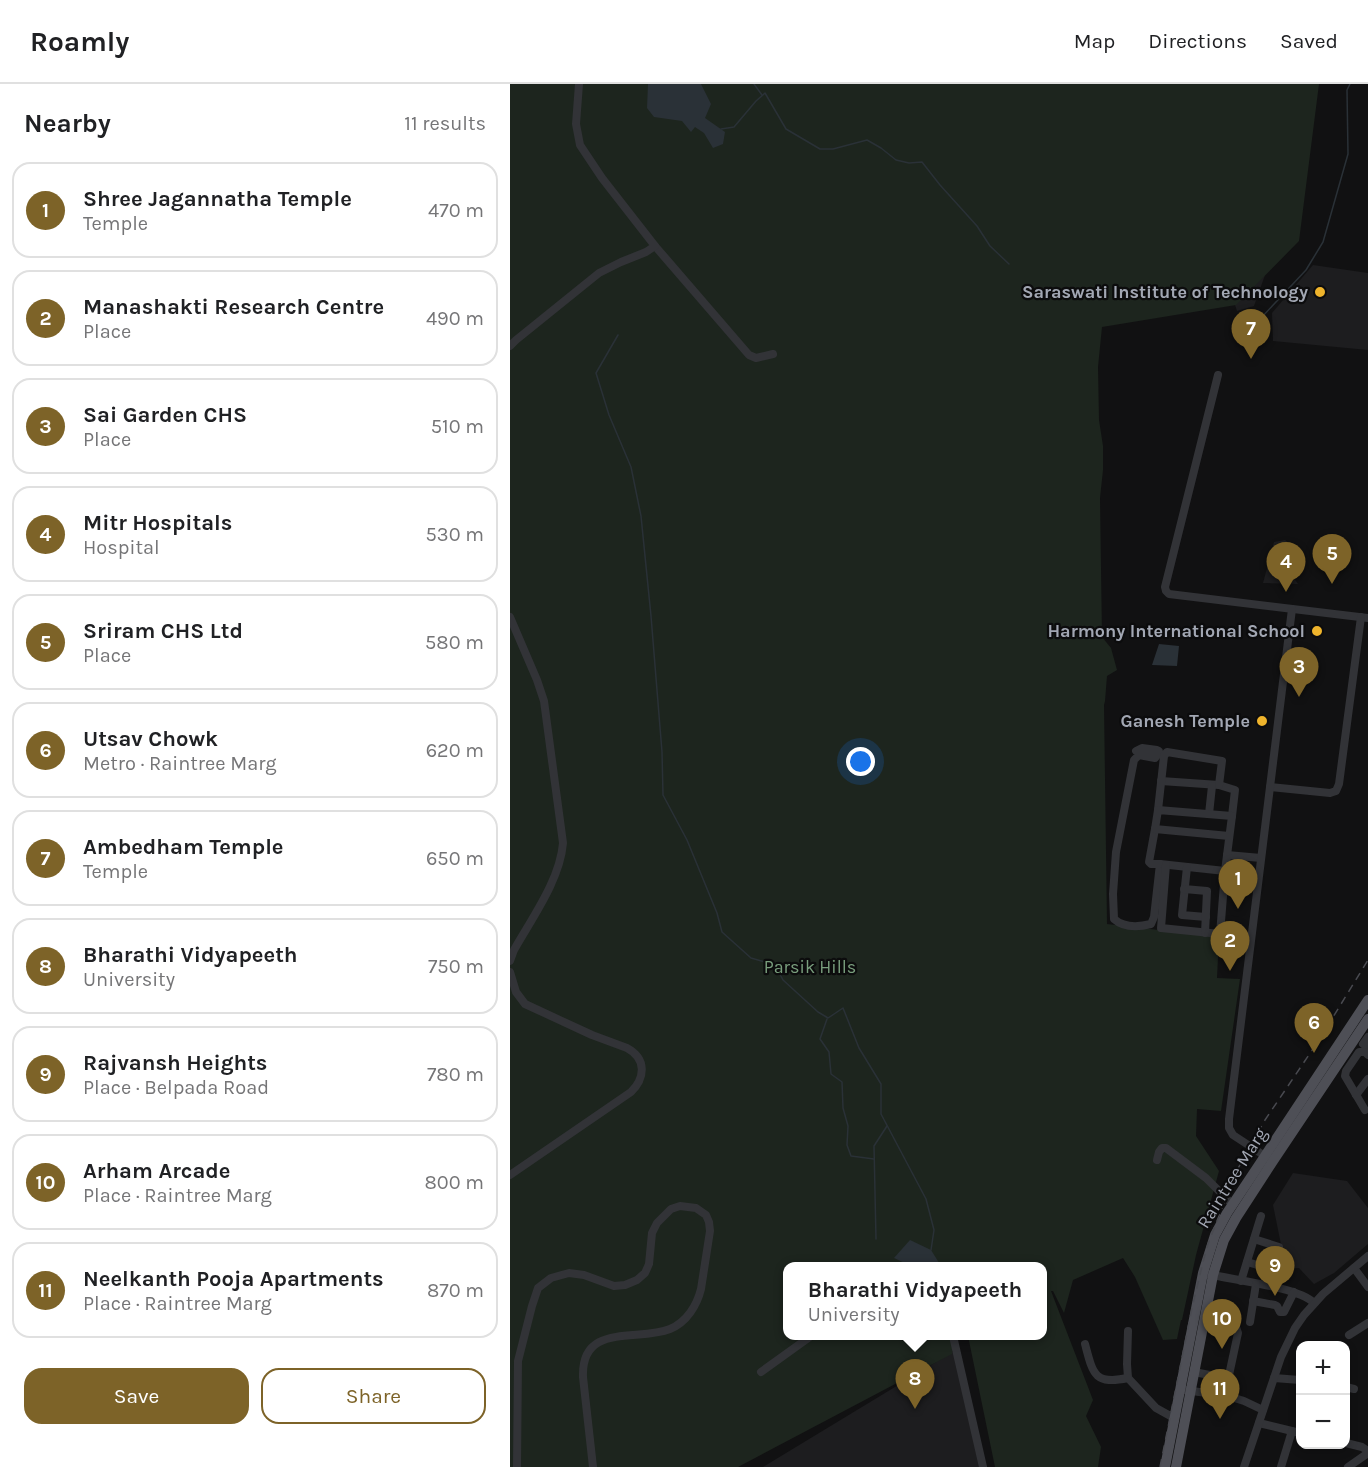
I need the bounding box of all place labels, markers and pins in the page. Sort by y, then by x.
place label: Saraswati Institute of Technology [1022,281,1308,303]
marker: Saraswati Institute of Technology [1313,285,1327,299]
pin: 7 [1232,310,1270,359]
pin: 5 [1312,534,1352,584]
pin: 4 [1266,542,1306,592]
place label: Harmony International School [1047,620,1305,642]
marker: Harmony International School [1310,624,1324,638]
pin: 3 [1280,648,1318,697]
place label: Ganesh Temple [1121,710,1250,732]
marker: Ganesh Temple [1255,714,1269,728]
pin: 1 [1218,860,1258,909]
pin: 2 [1210,922,1250,971]
pin: 6 [1294,1004,1334,1053]
pin: 9 [1256,1246,1294,1296]
pin: 10 [1202,1300,1242,1349]
pin: 8 [896,1360,934,1409]
pin: 11 [1200,1370,1240,1419]

